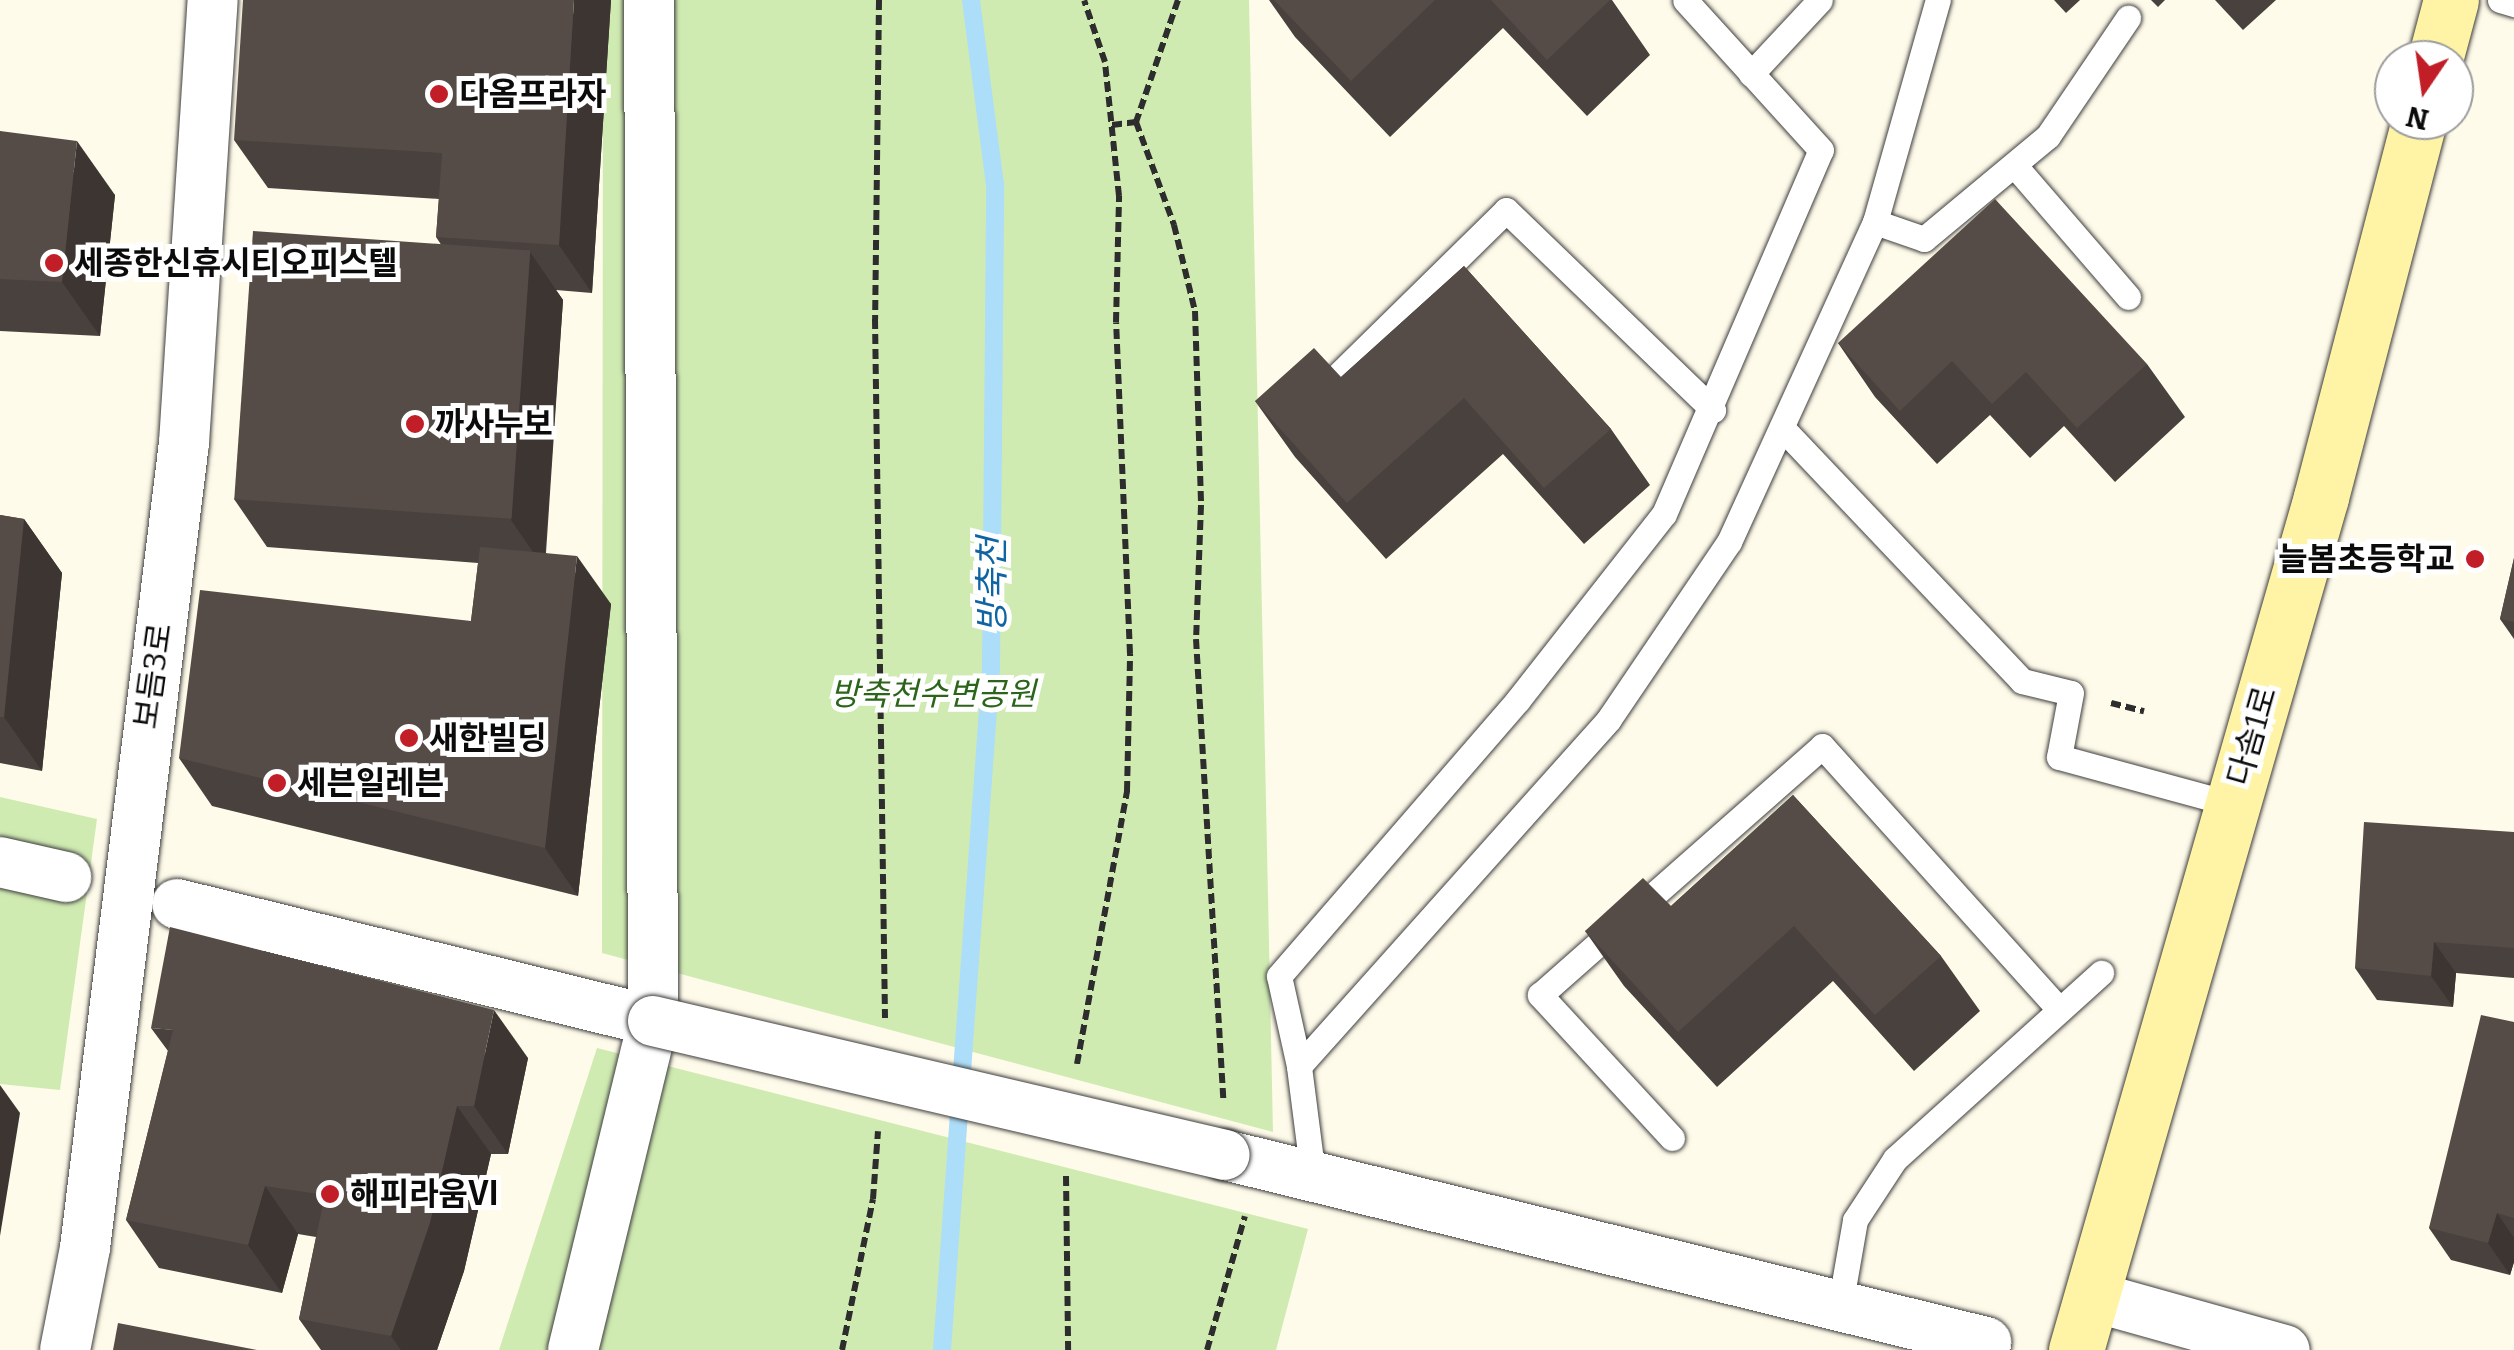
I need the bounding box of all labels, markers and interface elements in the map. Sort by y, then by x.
north arrow [2374,40,2474,140]
place label: 다옴프라자 [459,75,606,113]
marker: 다옴프라자 [428,83,450,105]
text: N [2403,99,2432,136]
place label: 세종한신휴시티오피스텔 [74,244,398,282]
marker: 세종한신휴시티오피스텔 [43,252,65,274]
place label: 까사누보 [435,405,553,443]
marker: 까사누보 [404,413,426,435]
water label: 방축천 [971,537,1013,633]
place label: 늘봄초등학교 [2278,540,2455,578]
marker: 늘봄초등학교 [2464,548,2486,570]
street label: 보듬3로 [127,621,179,731]
park label: 방축천수변공원 [830,675,1036,713]
street label: 다솜1로 [2220,682,2284,790]
place label: 새한빌딩 [429,719,547,757]
marker: 새한빌딩 [398,727,420,749]
place label: 세븐일레븐 [297,764,444,802]
marker: 세븐일레븐 [266,772,288,794]
place label: 해피라움Ⅵ [350,1175,500,1213]
marker: 해피라움Ⅵ [319,1183,341,1205]

